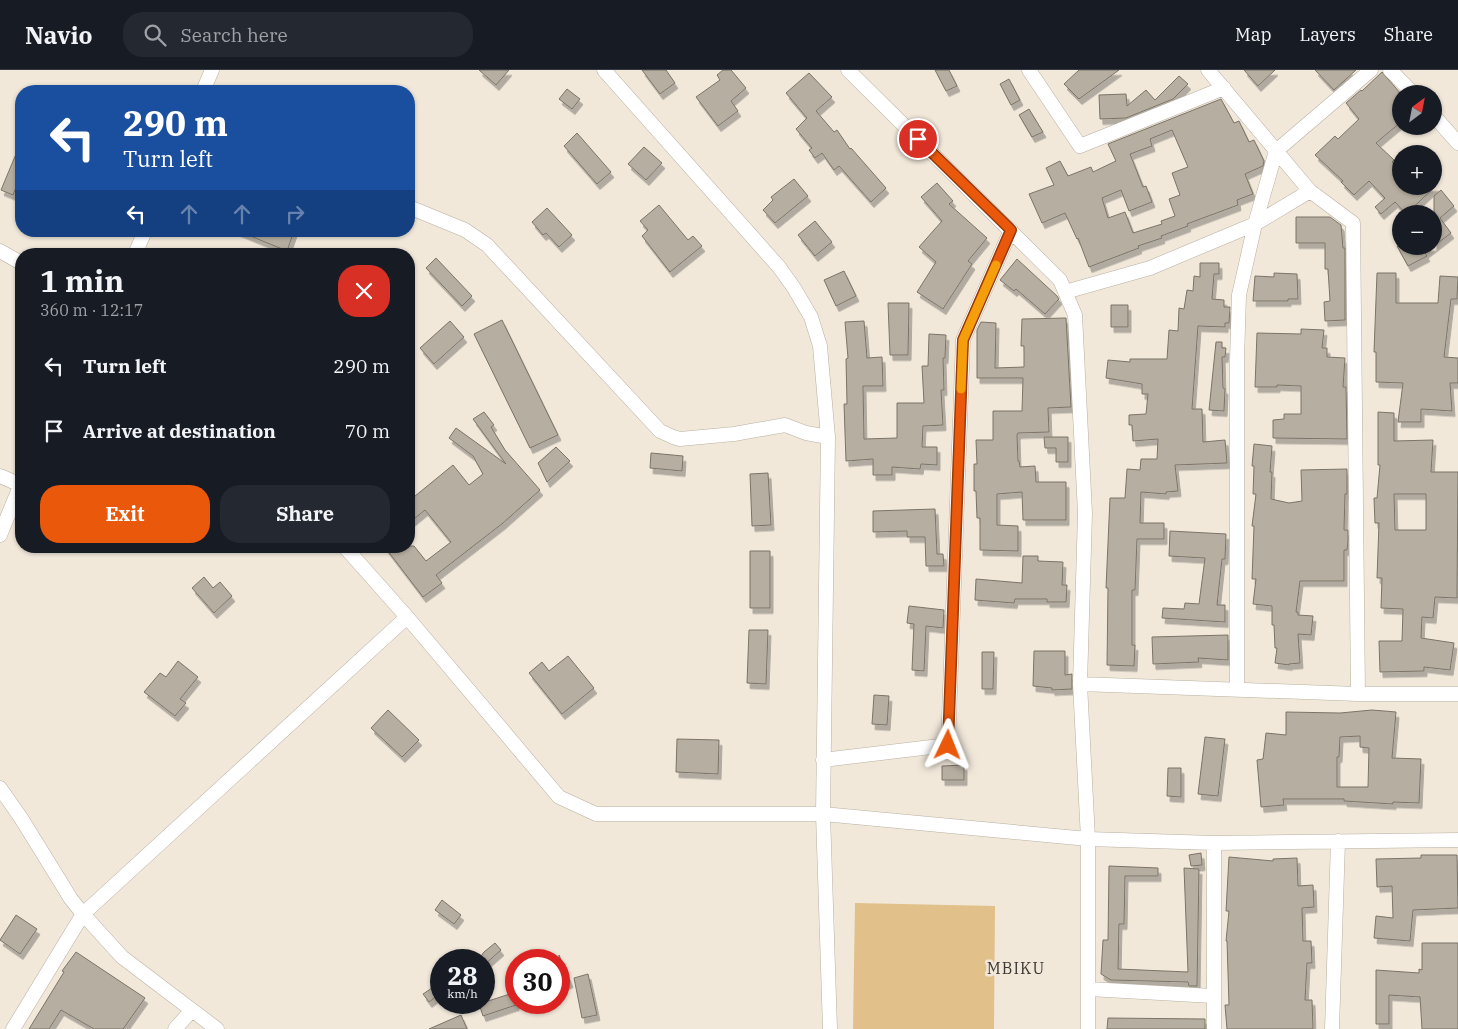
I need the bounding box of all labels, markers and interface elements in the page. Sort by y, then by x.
search box [123,12,473,57]
text: Navio [25,19,93,51]
icon: search [141,21,169,49]
text: Search here [181,23,288,47]
text: Map [1235,23,1272,46]
text: Layers [1300,23,1356,46]
text: Share [1384,23,1433,46]
north arrow [1392,85,1442,135]
map controls [1392,85,1442,255]
text: 290 m [123,100,228,146]
icon: left [40,105,105,170]
pin [897,118,939,160]
icon: arrive [904,125,932,153]
text: Turn left [123,144,213,173]
button: + [1392,145,1442,195]
icon: left [122,200,150,228]
icon: ahead [175,200,203,228]
icon: ahead [228,200,256,228]
icon: right [281,200,309,228]
button: − [1392,205,1442,255]
text: 1 min [40,261,124,300]
button: close [338,265,390,317]
text: 360 m · 12:17 [40,300,143,320]
icon: left [40,352,68,380]
text: Turn left [83,354,166,378]
text: 290 m [333,354,390,378]
icon: arrive [40,417,68,445]
text: Arrive at destination [83,419,276,443]
text: 70 m [345,419,390,443]
button: Exit [40,485,210,543]
button: Share [220,485,390,543]
position arrow [921,718,973,770]
speed limit sign: 30 [505,949,570,1014]
district label: MBIKU [987,958,1045,978]
text: 28 [447,959,478,992]
text: km/h [447,986,478,1001]

